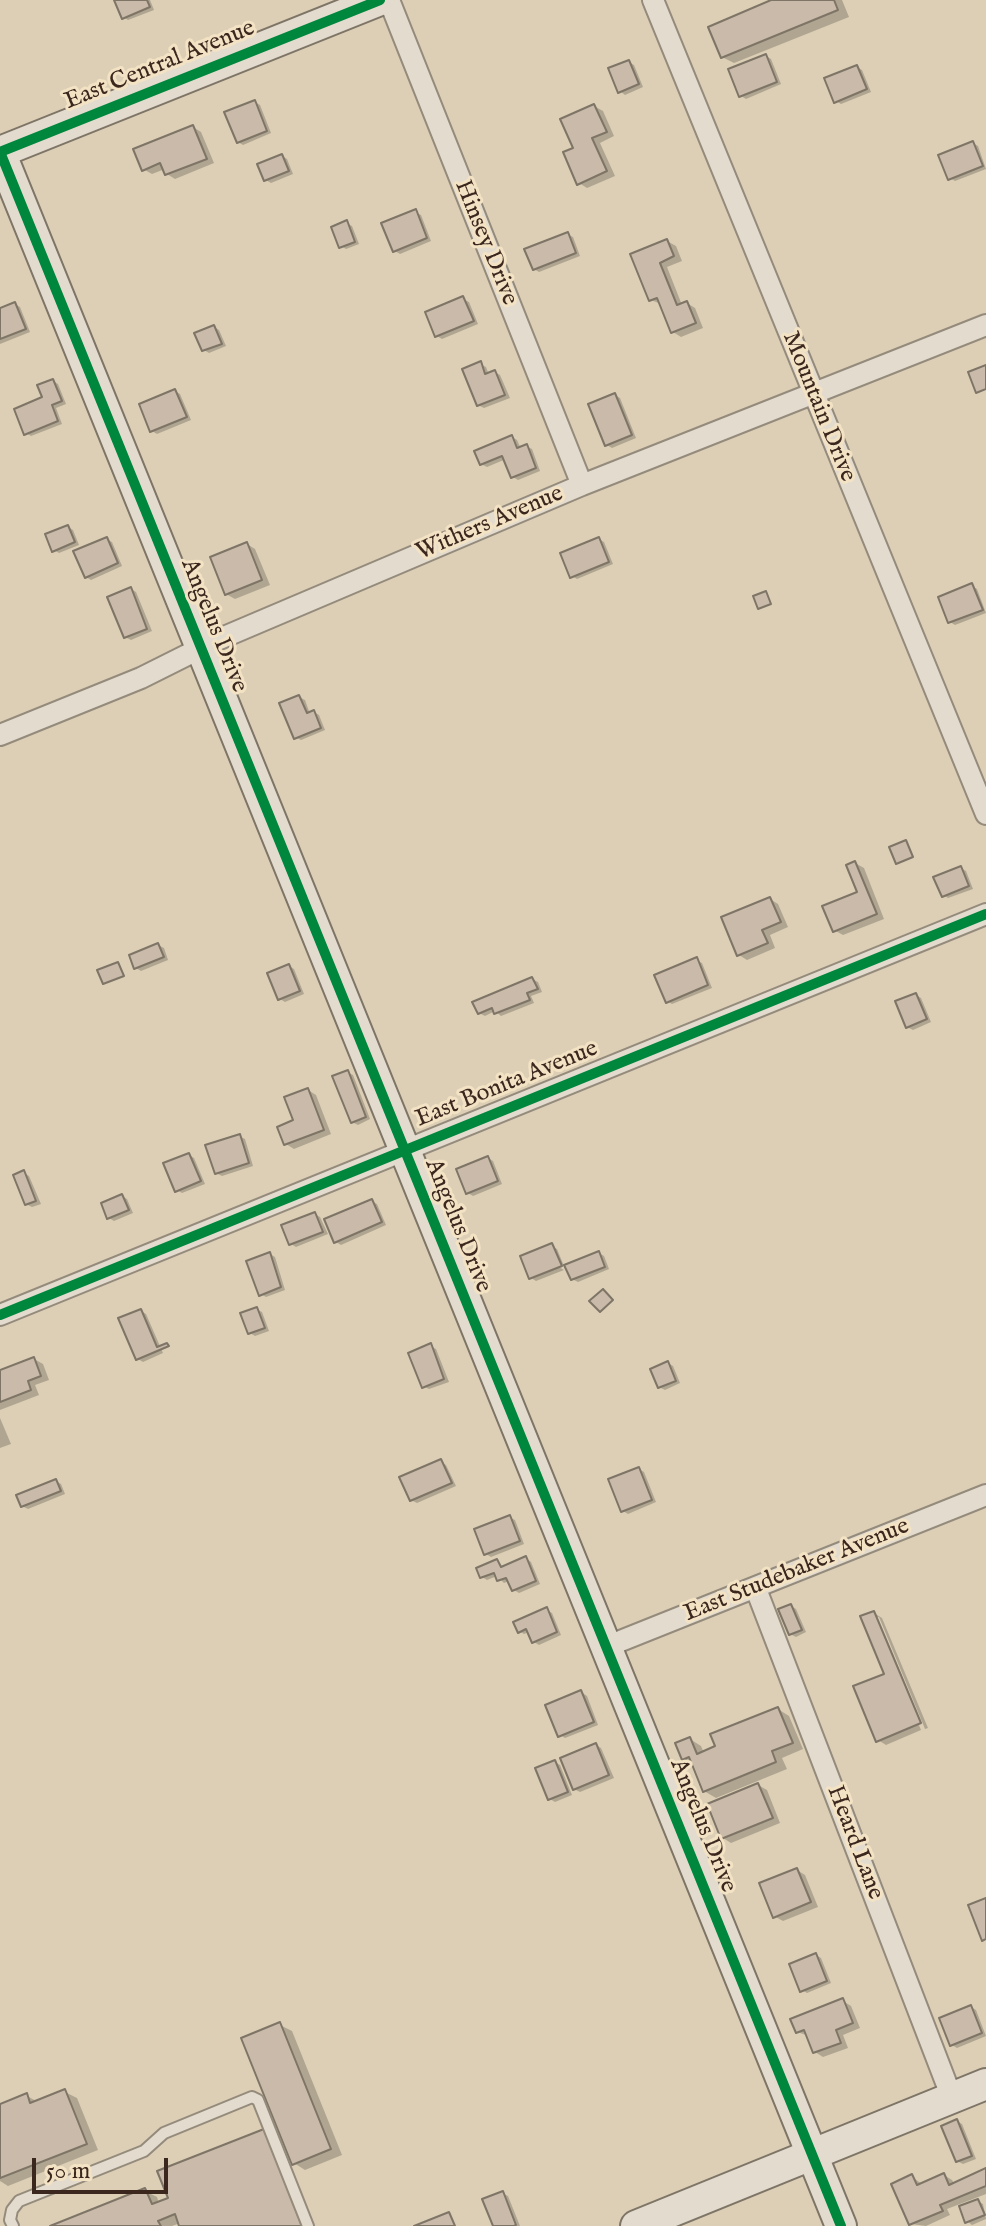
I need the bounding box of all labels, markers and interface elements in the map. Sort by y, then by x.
street label: East Central Avenue [61,15,259,117]
street label: Hinsey Drive [447,176,523,310]
street label: Mountain Drive [775,328,861,486]
street label: Withers Avenue [412,480,568,568]
street label: Angelus Drive [173,555,253,697]
street label: East Bonita Avenue [412,1035,602,1135]
street label: Angelus Drive [417,1155,497,1297]
street label: East Studebaker Avenue [680,1513,914,1629]
street label: Angelus Drive [662,1755,742,1897]
street label: Heard Lane [819,1782,889,1904]
scale bar [36,2142,172,2192]
text: 50 m [46,2156,90,2187]

